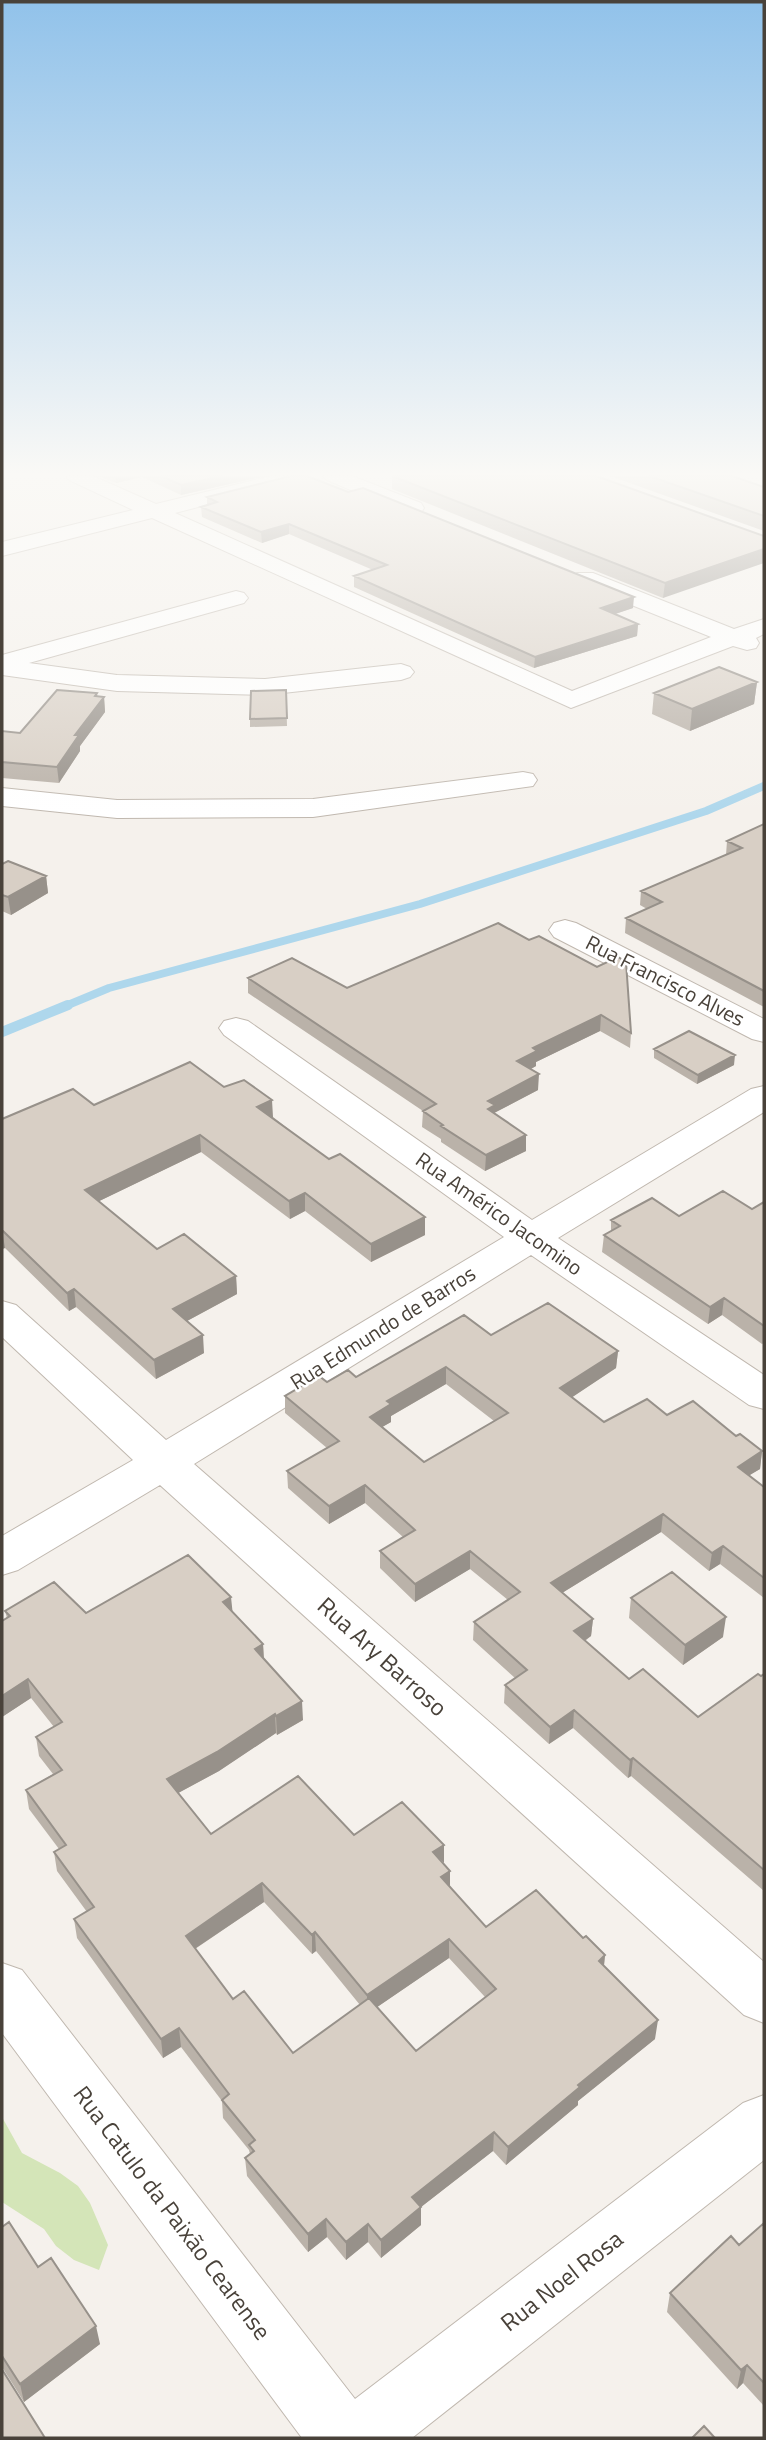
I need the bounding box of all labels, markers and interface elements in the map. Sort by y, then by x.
street label: Rua Francisco Alves [580,926,751,1034]
street label: Rua Américo Jacomino [409,1143,590,1283]
street label: Rua Edmundo de Barros [283,1257,481,1397]
street label: Rua Ary Barroso [310,1588,456,1724]
street label: Rua Catulo da Paixão Cearense [65,2078,280,2347]
street label: Rua Noel Rosa [492,2221,630,2340]

